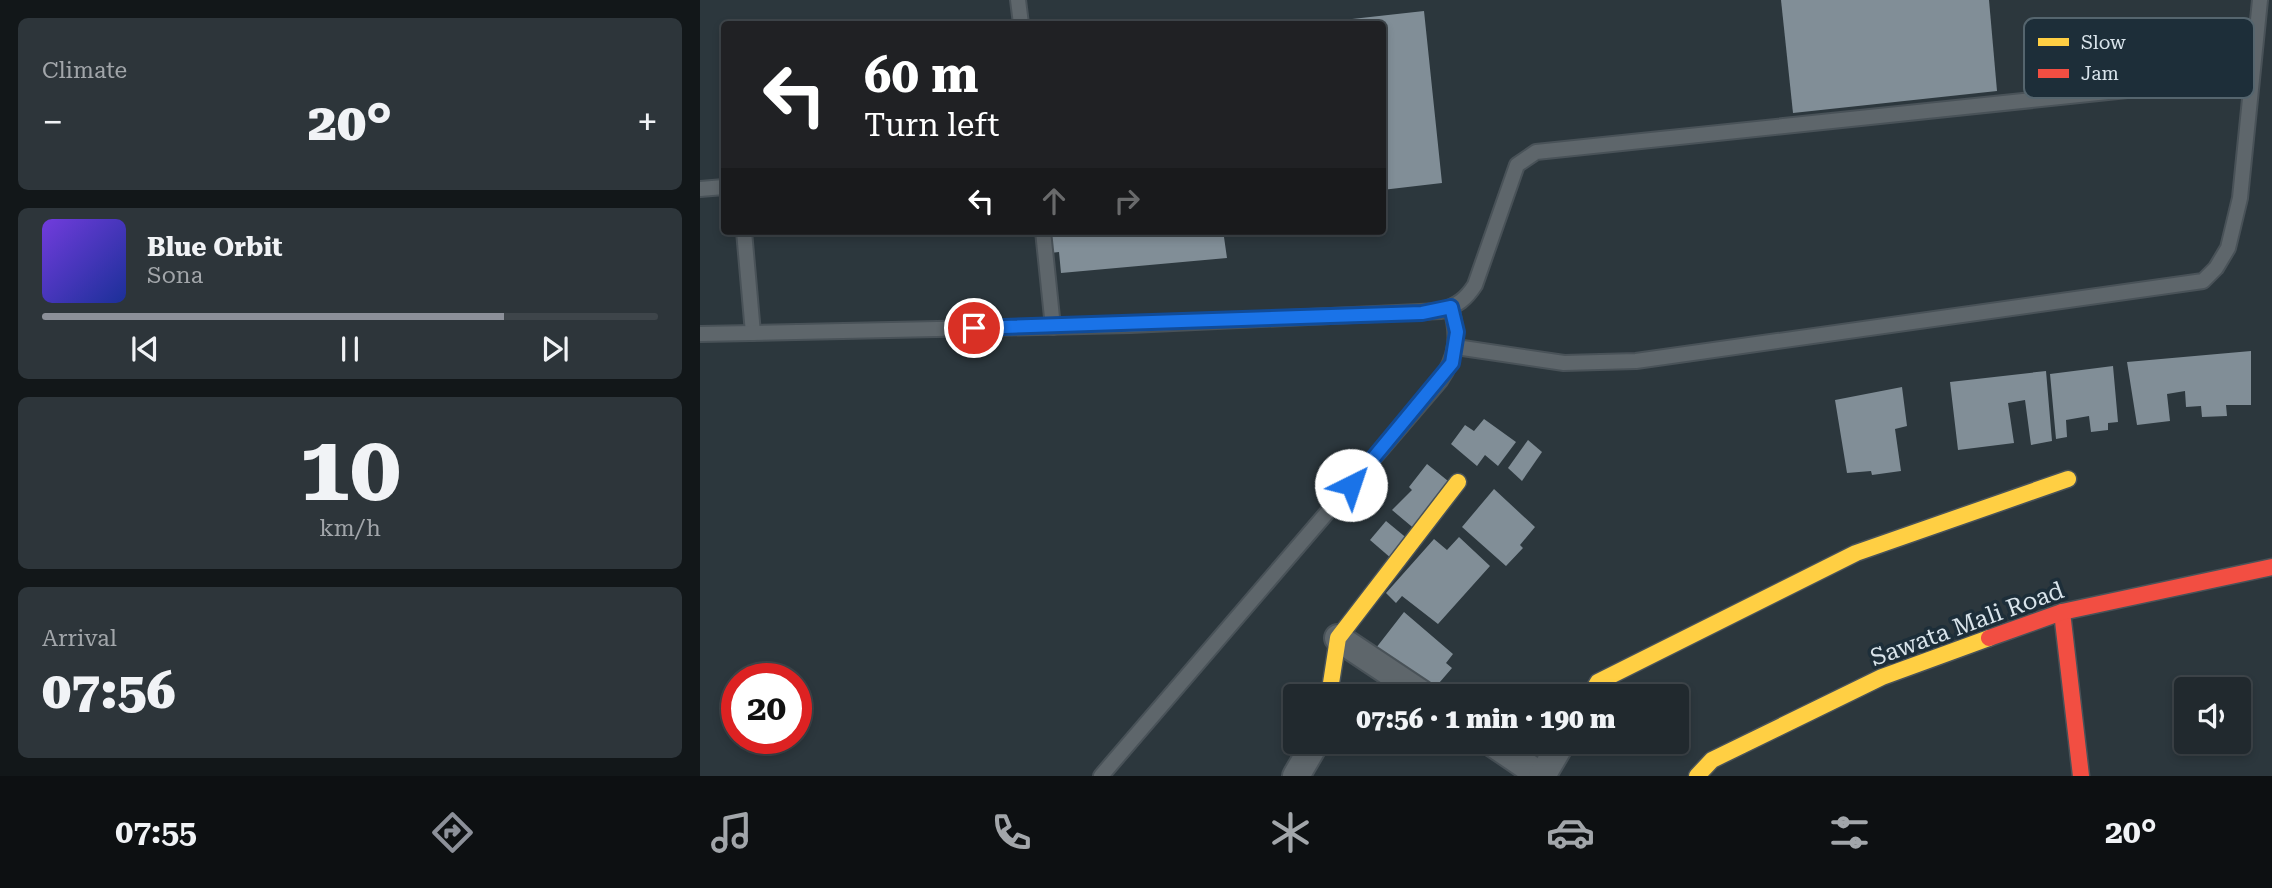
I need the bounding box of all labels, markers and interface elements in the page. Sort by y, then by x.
legend [2024,18,2254,98]
text: Slow [2081,31,2126,54]
text: 60 m [864,47,979,104]
icon: left [749,49,840,140]
text: Climate [42,57,127,84]
text: Jam [2081,62,2119,85]
text: 20° [308,92,392,153]
text: − [42,100,63,144]
text: + [637,100,658,144]
text: Turn left [864,106,999,144]
icon: left [962,182,1000,220]
icon: ahead [1035,182,1073,220]
icon: right [1108,182,1146,220]
text: Blue Orbit [147,232,283,262]
text: Sona [147,262,203,289]
pin [944,298,1004,358]
icon: arrive [955,309,993,347]
icon: previous [126,330,164,368]
icon: pause [331,330,369,368]
icon: next [536,330,574,368]
text: 10 [299,416,401,522]
position arrow [1314,448,1388,522]
text: km/h [319,515,381,542]
street label: Sawata Mali Road [1867,576,2067,672]
text: Arrival [42,625,117,652]
text: 07:56 [42,660,176,721]
speed limit sign: 20 [721,663,812,754]
map controls [2174,677,2251,754]
button: sound [2174,677,2251,754]
text: 07:56 · 1 min · 190 m [1356,704,1616,734]
icon: directions [428,808,477,857]
icon: music [707,808,756,857]
icon: phone [987,808,1036,857]
icon: climate [1266,808,1315,857]
icon: car [1546,808,1595,857]
icon: filters [1825,808,1874,857]
text: 07:55 [115,813,197,851]
text: 20° [2105,813,2157,851]

